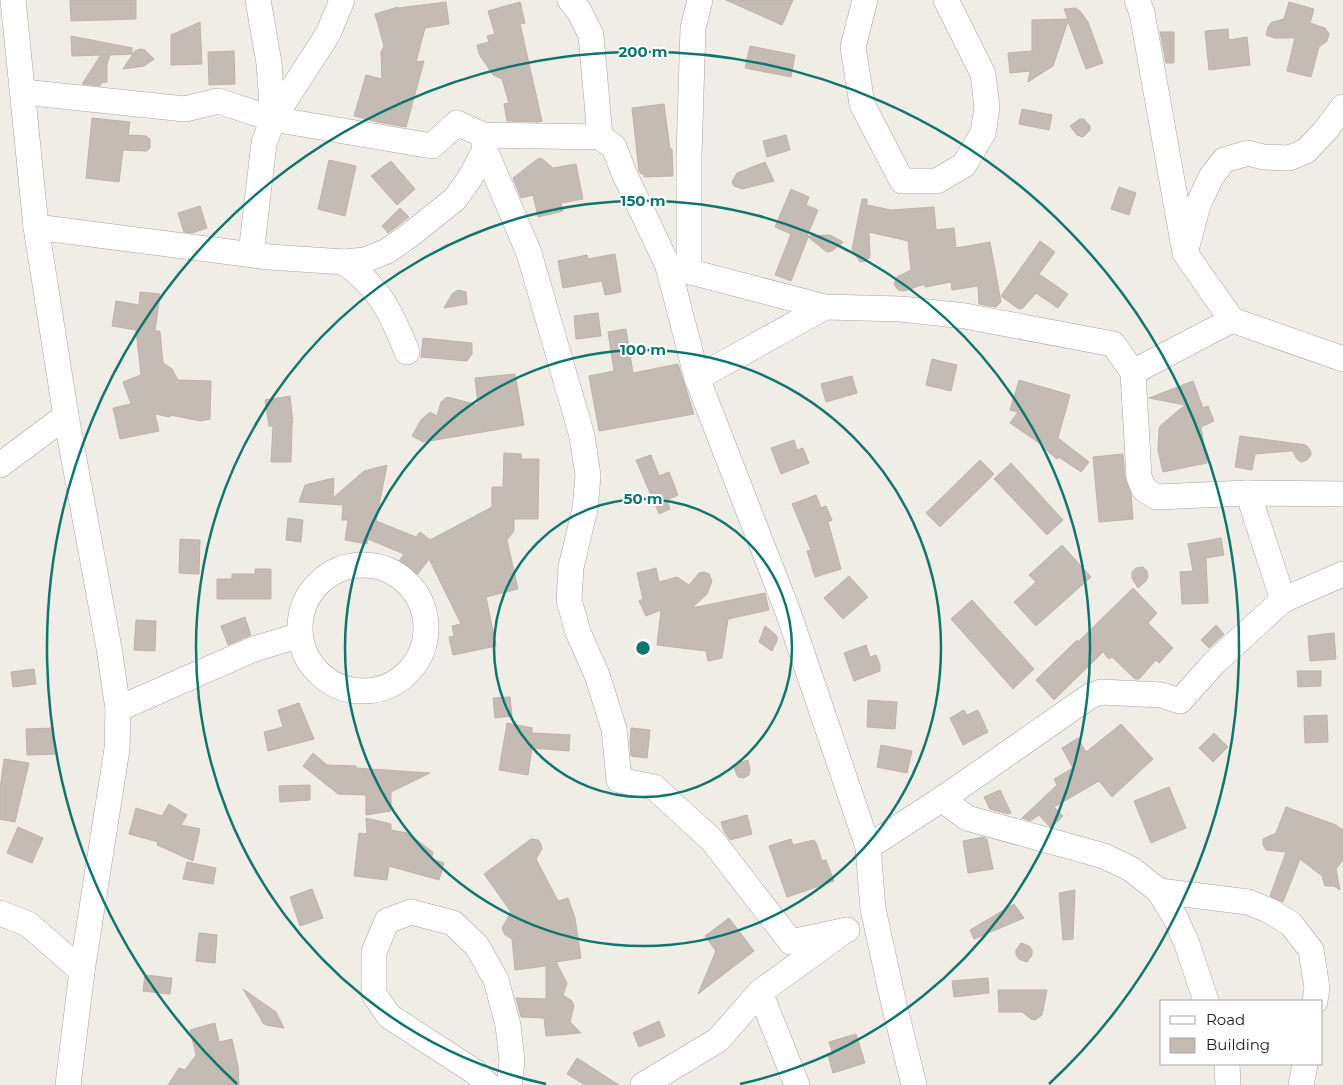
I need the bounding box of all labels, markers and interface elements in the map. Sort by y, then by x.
text: 200 m [618,42,668,61]
text: 150 m [621,191,665,210]
text: 100 m [620,340,666,359]
text: 50 m [623,489,663,508]
centre of rings [634,639,652,657]
legend [1160,1000,1323,1065]
text: Road [1206,1010,1245,1029]
text: Building [1206,1035,1270,1054]

